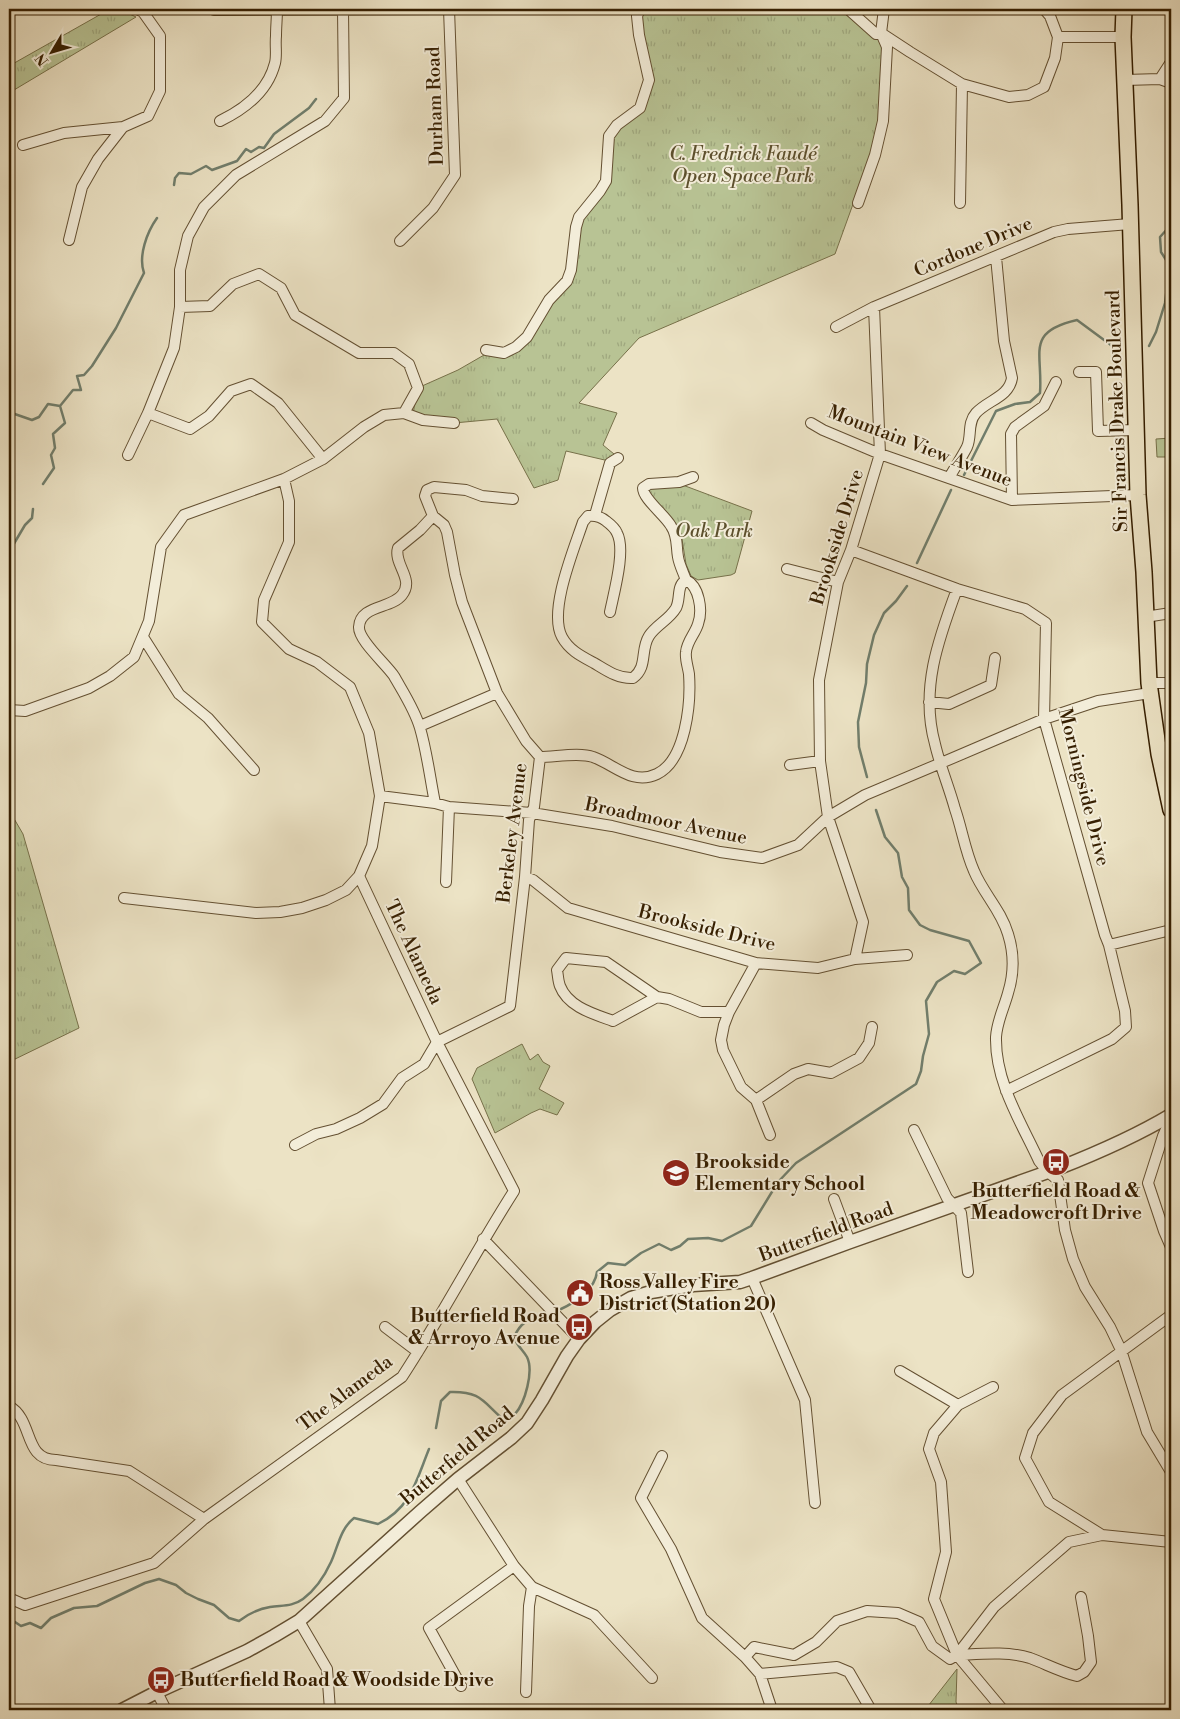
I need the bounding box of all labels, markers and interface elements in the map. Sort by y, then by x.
north arrow [28,28,78,78]
street label: Durham Road [421,46,449,166]
text: N [32,49,53,69]
park label: C. Fredrick Faudé Open Space Park [669,142,818,188]
street label: Cordone Drive [910,211,1036,283]
street label: Sir Francis Drake Boulevard [1101,289,1133,533]
street label: Mountain View Avenue [824,400,1016,492]
street label: Brookside Drive [805,466,869,609]
park label: Oak Park [675,519,753,543]
street label: Morningside Drive [1053,705,1115,869]
street label: Berkeley Avenue [491,761,533,906]
street label: Broadmoor Avenue [582,792,749,850]
street label: The Alameda [379,896,449,1009]
street label: Brookside Drive [635,899,778,957]
bus stop icon: Butterfield Road & Meadowcroft Drive [1041,1147,1071,1177]
place label: Brookside Elementary School [695,1150,865,1196]
school or university icon: Brookside Elementary School [661,1158,691,1188]
place label: Butterfield Road & Meadowcroft Drive [970,1179,1142,1225]
street label: Butterfield Road [755,1196,897,1268]
place label: Ross Valley Fire District (Station 20) [599,1270,776,1316]
public building icon: Ross Valley Fire District (Station 20) [565,1278,595,1308]
place label: Butterfield Road & Arroyo Avenue [408,1304,560,1350]
bus stop icon: Butterfield Road & Arroyo Avenue [564,1312,594,1342]
street label: The Alameda [293,1349,398,1437]
street label: Butterfield Road [394,1401,519,1511]
bus stop icon: Butterfield Road & Woodside Drive [146,1665,176,1695]
place label: Butterfield Road & Woodside Drive [180,1668,494,1692]

